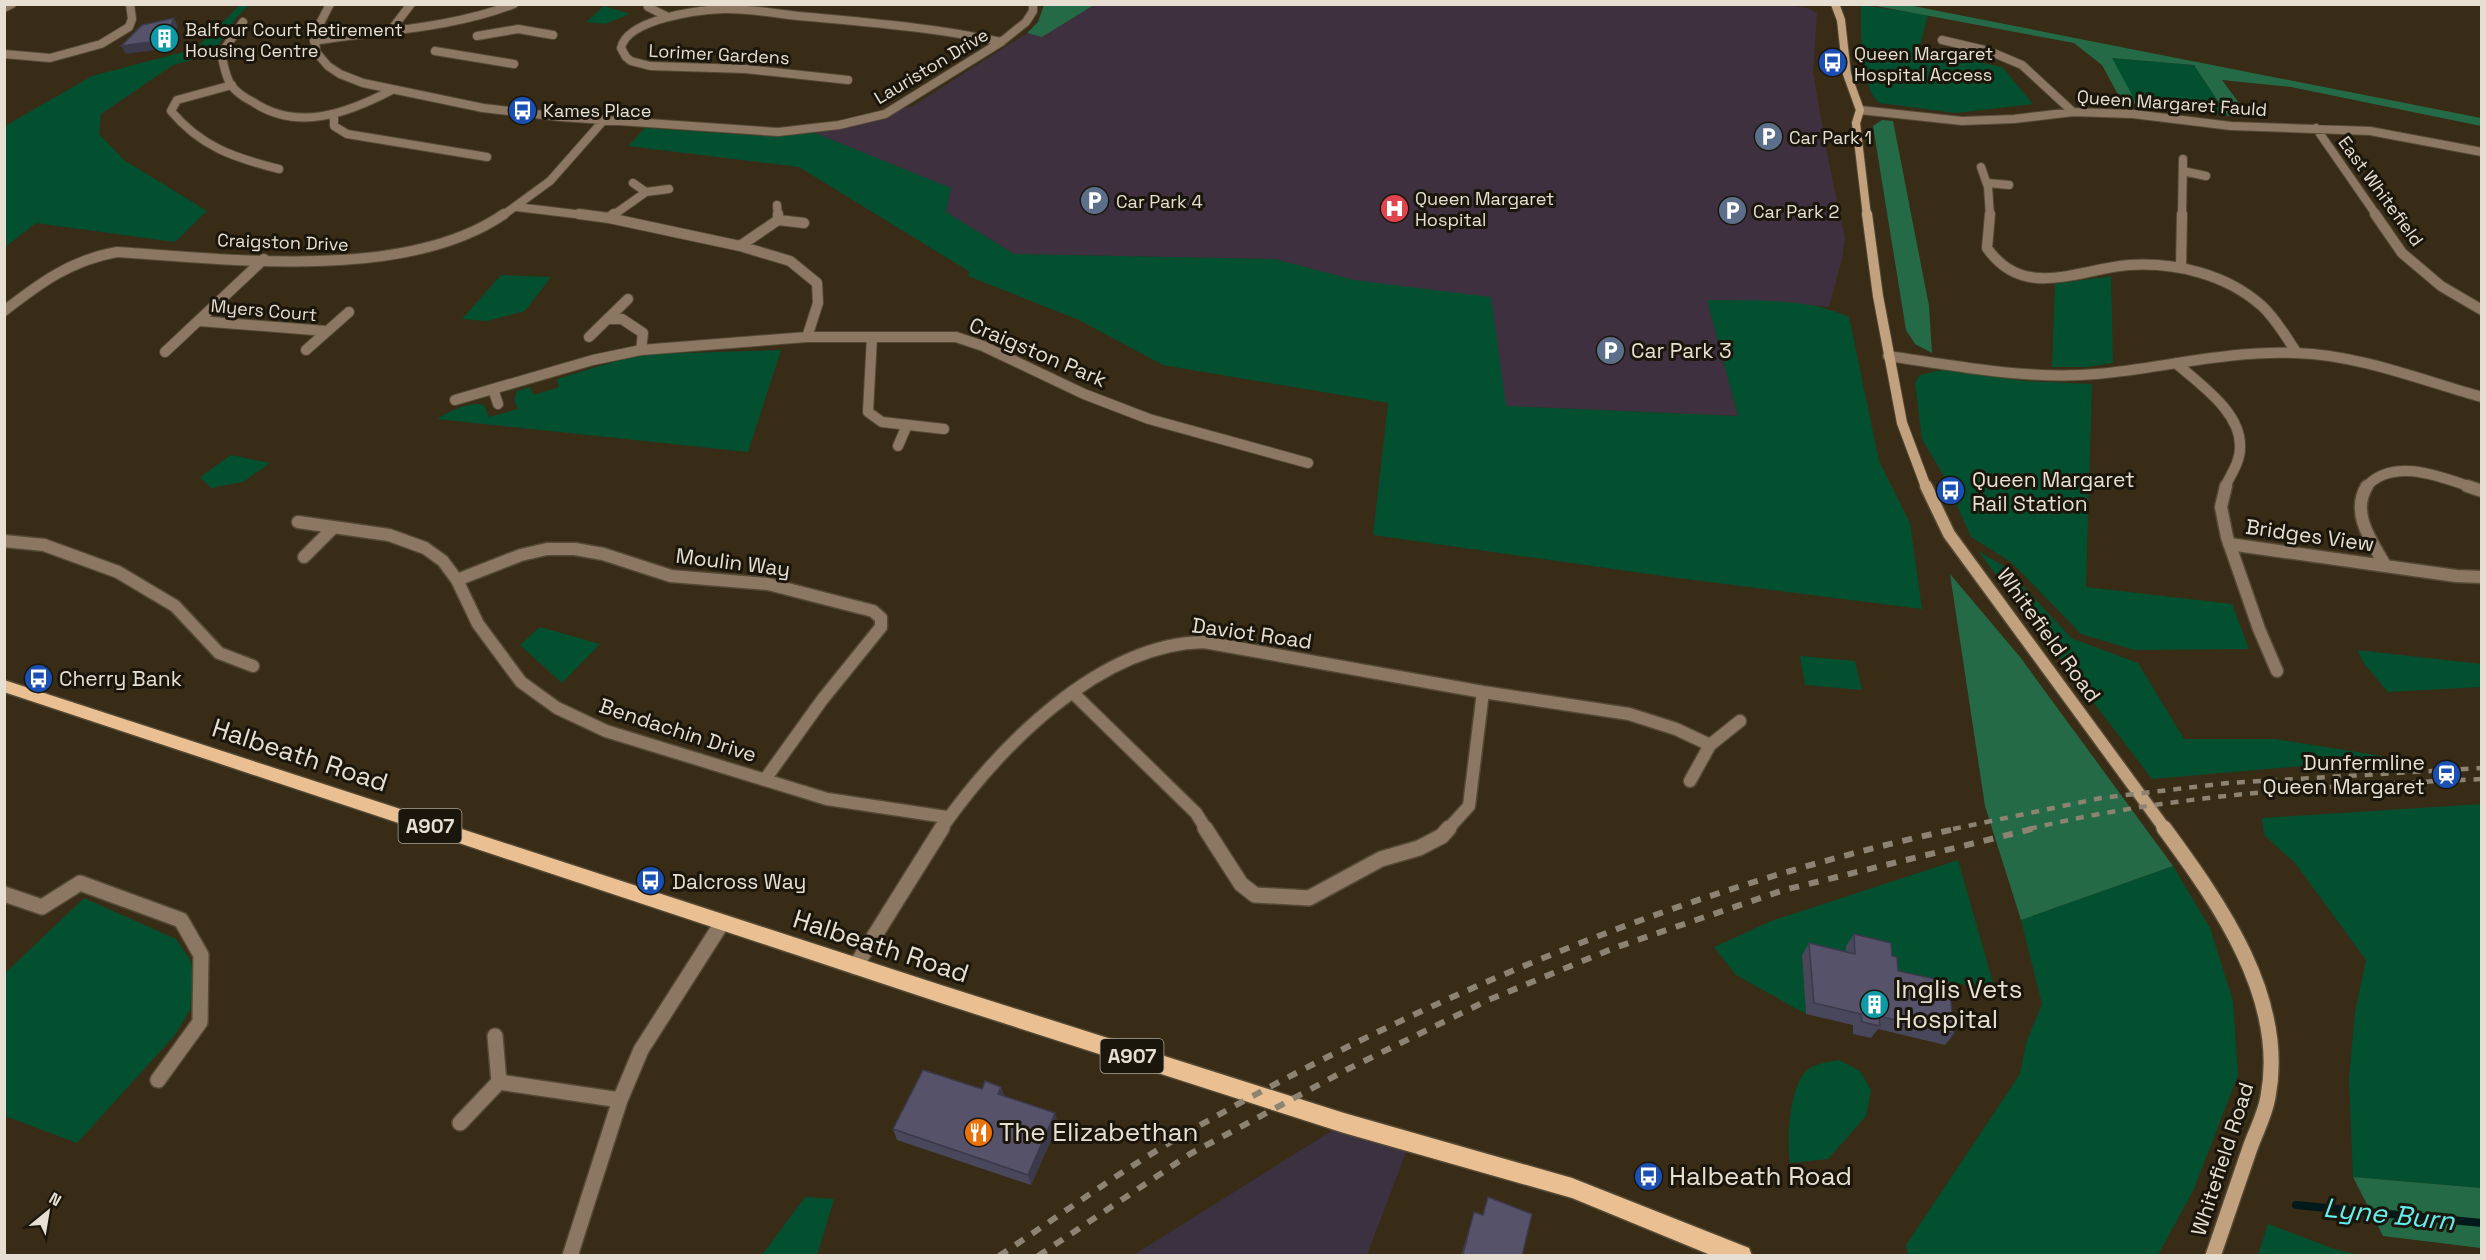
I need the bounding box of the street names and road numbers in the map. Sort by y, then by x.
street label: Lauriston Drive [870,23,992,109]
street label: Lorimer Gardens [648,39,790,69]
street label: Queen Margaret Fauld [2076,85,2268,121]
street label: East Whitefield [2333,131,2429,251]
street label: Craigston Drive [217,228,349,256]
street label: Myers Court [210,294,318,326]
street label: Craigston Park [965,311,1111,393]
street label: Bridges View [2244,513,2376,557]
street label: Moulin Way [674,542,792,582]
street label: Whitefield Road [1991,562,2107,708]
street label: Daviot Road [1190,611,1314,655]
street label: Bendachin Drive [596,692,760,768]
street label: Halbeath Road [208,711,392,799]
road number: A907 [398,809,462,843]
street label: Halbeath Road [789,902,973,990]
road number: A907 [1100,1039,1164,1073]
street label: Whitefield Road [2184,1079,2260,1239]

